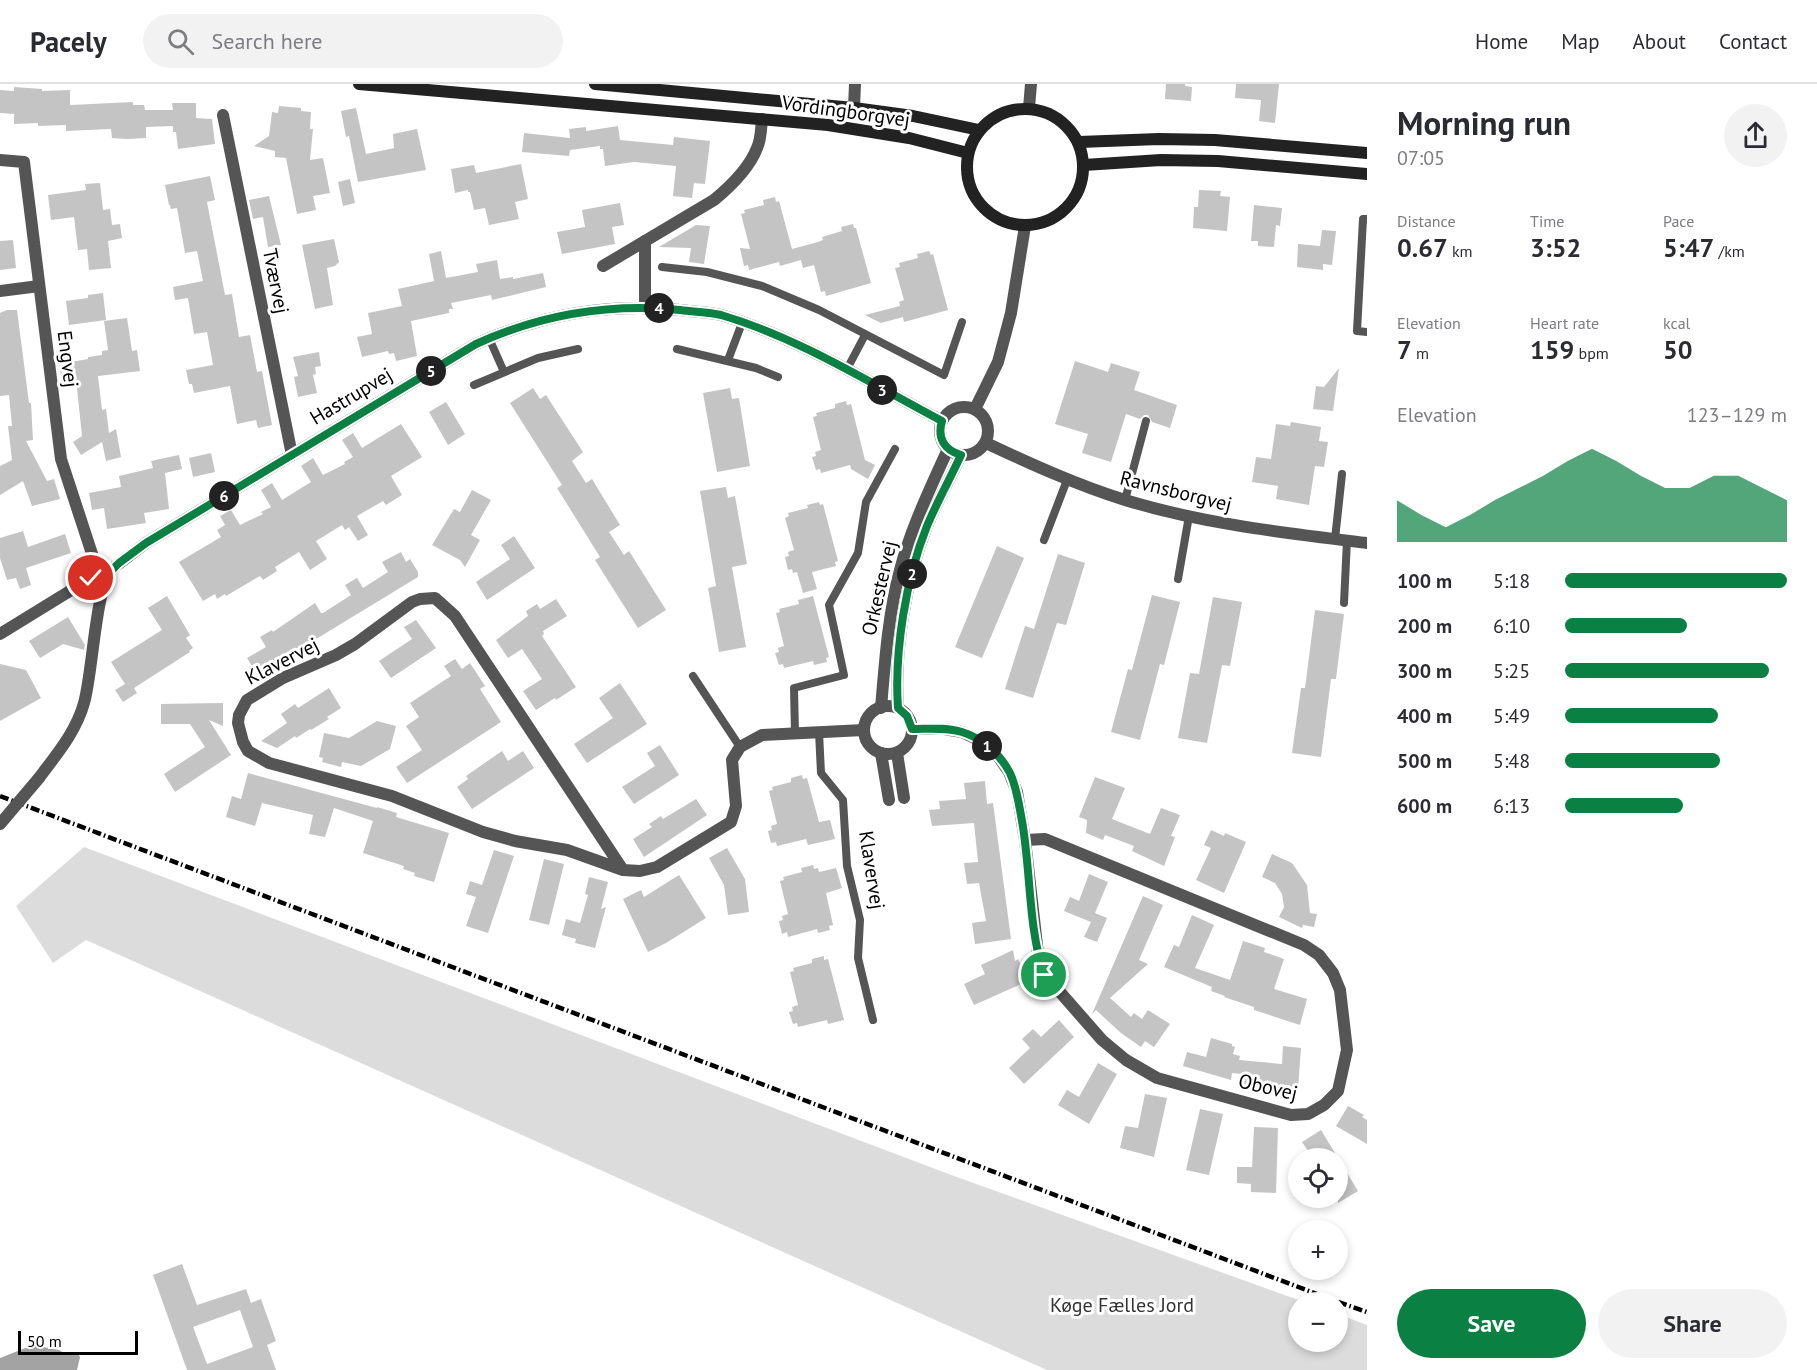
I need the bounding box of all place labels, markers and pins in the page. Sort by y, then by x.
pin: 4 [644,293,674,323]
pin: 5 [416,356,446,386]
pin: 3 [867,375,897,405]
pin: 6 [209,481,239,511]
pin [65,552,116,603]
pin: 2 [897,559,927,589]
pin: 1 [972,731,1002,761]
pin [1018,949,1069,1000]

